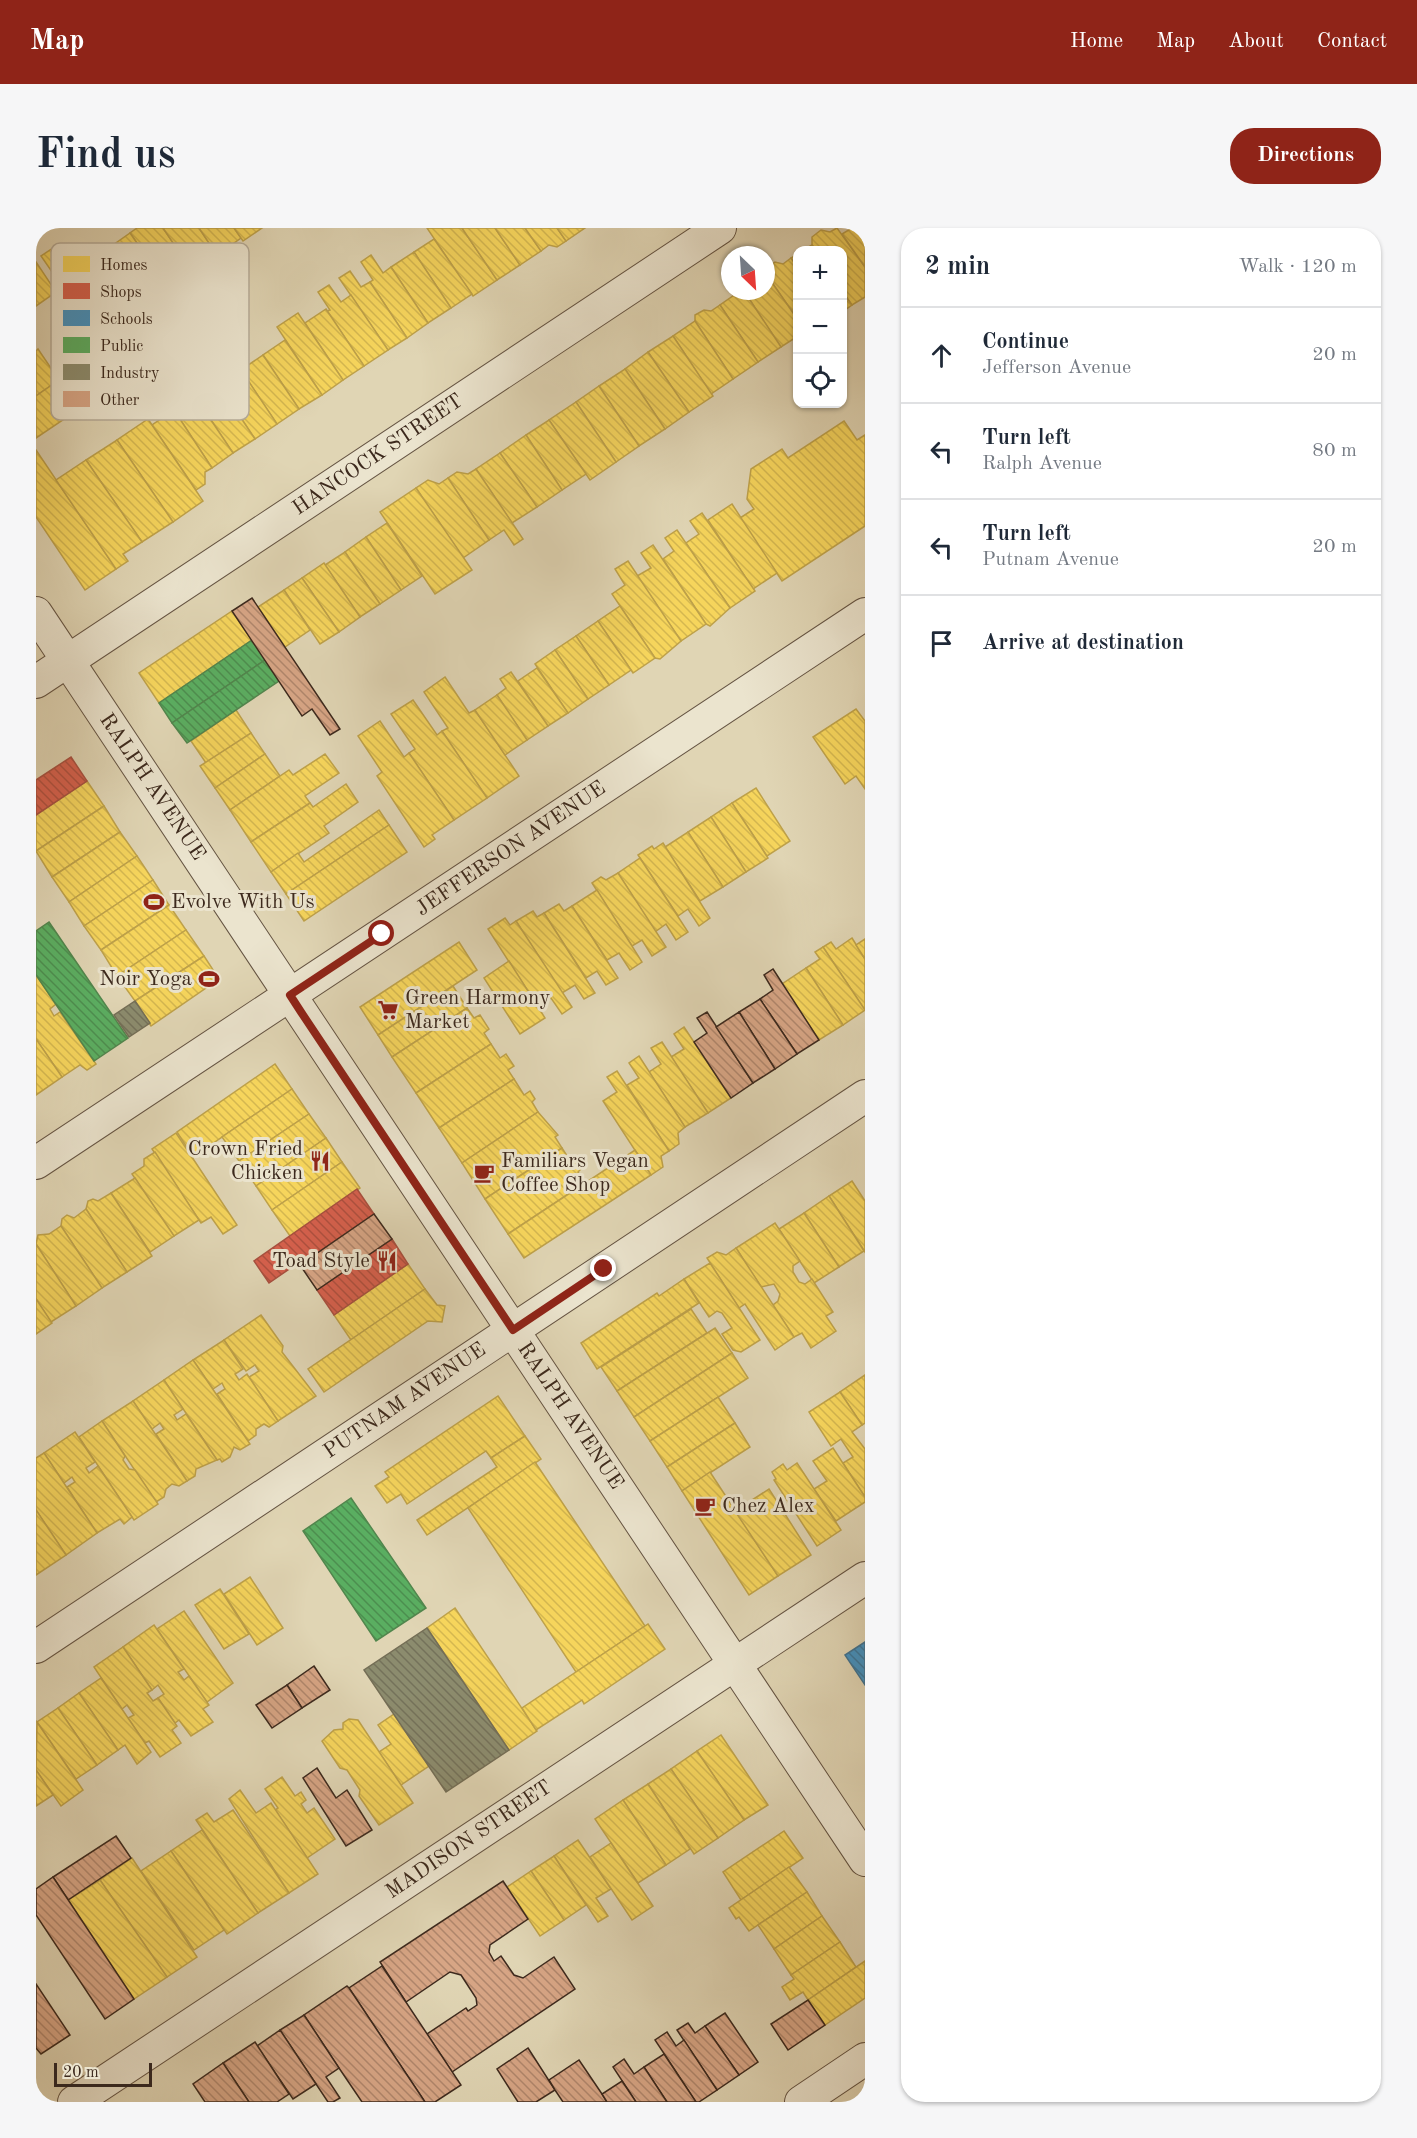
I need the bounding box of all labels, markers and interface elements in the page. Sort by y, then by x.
text: Map [30,28,84,56]
text: Home [1070,31,1123,52]
text: Map [1156,31,1195,52]
text: About [1228,31,1284,52]
text: Contact [1317,31,1387,52]
button: Directions [1230,128,1381,184]
text: Find us [36,135,175,177]
legend [51,243,249,420]
north arrow [721,246,775,300]
map controls [793,246,847,408]
button: + [793,246,847,300]
text: 2 min [925,254,990,280]
text: Walk · 120 m [1238,257,1357,277]
text: Homes [100,258,148,274]
text: Shops [100,285,142,301]
button: − [793,300,847,354]
text: Schools [100,312,153,328]
text: Continue [982,331,1069,353]
text: Public [100,339,143,355]
icon: ahead [925,339,958,372]
text: 20 m [1312,345,1357,365]
button: locate [793,354,847,408]
text: Jefferson Avenue [982,358,1131,378]
text: Industry [100,366,160,382]
street label: HANCOCK STREET [289,390,467,520]
text: Other [100,393,140,409]
text: Turn left [982,427,1071,449]
icon: left [925,435,958,468]
text: 80 m [1312,441,1357,461]
text: Ralph Avenue [982,454,1102,474]
text: Turn left [982,523,1071,545]
icon: left [925,531,958,564]
text: 20 m [1312,537,1357,557]
text: Putnam Avenue [982,550,1119,570]
icon: arrive [925,627,958,660]
text: Arrive at destination [982,632,1184,654]
street label: RALPH AVENUE [95,710,209,864]
street label: JEFFERSON AVENUE [412,778,610,920]
sports icon: Evolve With Us [142,890,166,914]
place label: Evolve With Us [171,892,315,913]
route start [368,920,394,946]
sports icon: Noir Yoga [197,967,221,991]
place label: Noir Yoga [99,969,192,990]
place label: Green Harmony Market [405,988,550,1033]
supermarket icon: Green Harmony Market [376,998,400,1022]
place label: Crown Fried Chicken [188,1139,303,1184]
restaurant icon: Crown Fried Chicken [308,1149,332,1173]
place label: Familiars Vegan Coffee Shop [501,1151,649,1196]
cafe icon: Familiars Vegan Coffee Shop [472,1161,496,1185]
restaurant icon: Toad Style [375,1249,399,1273]
place label: Toad Style [272,1251,370,1272]
route end [590,1255,616,1281]
street label: PUTNAM AVENUE [320,1339,490,1463]
street label: RALPH AVENUE [513,1339,627,1493]
cafe icon: Chez Alex [693,1494,717,1518]
place label: Chez Alex [722,1496,815,1517]
street label: MADISON STREET [382,1777,556,1903]
scale bar [54,2060,152,2088]
text: 20 m [63,2065,99,2081]

